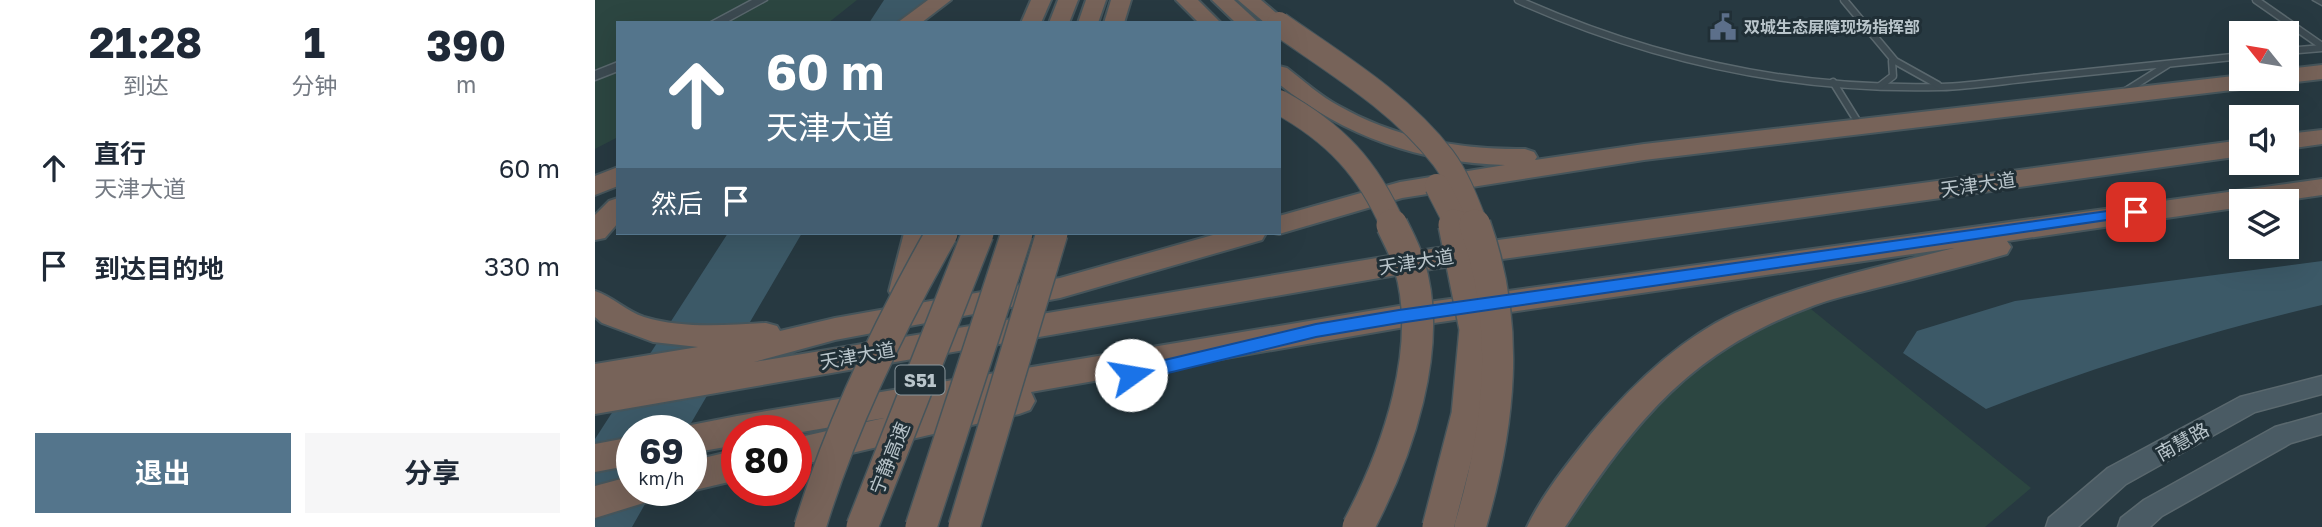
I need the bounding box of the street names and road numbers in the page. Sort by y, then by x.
street label: 天津大道 [1939,167,2017,201]
street label: 天津大道 [1377,244,1455,278]
street label: 天津大道 [818,337,896,373]
road number: S51 [895,366,945,394]
street label: 南慧路 [2151,417,2213,465]
street label: 宁静高速 [864,418,914,498]

